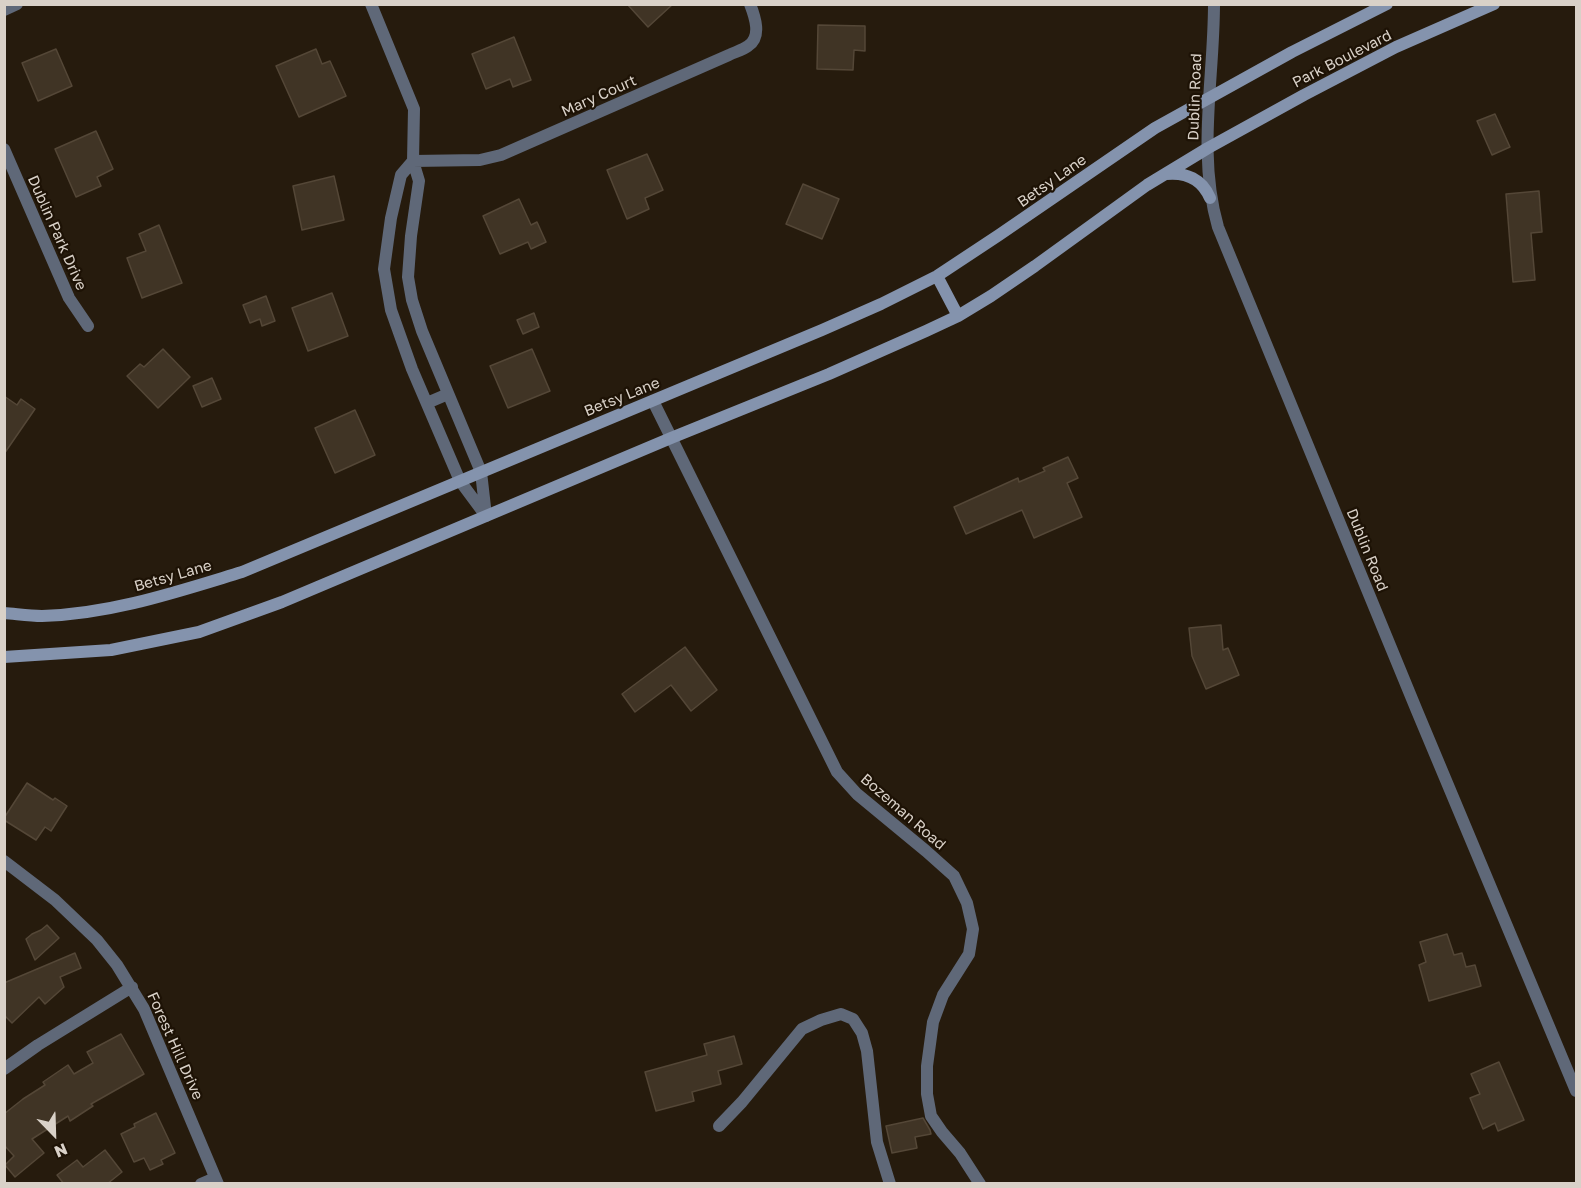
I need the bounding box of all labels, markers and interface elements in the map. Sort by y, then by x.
street label: Park Boulevard [1289,26,1395,92]
street label: Dublin Road [1184,53,1206,141]
street label: Mary Court [559,71,639,121]
street label: Betsy Lane [1014,151,1090,211]
street label: Dublin Park Drive [24,173,90,293]
street label: Betsy Lane [582,374,662,420]
street label: Dublin Road [1342,506,1392,594]
street label: Betsy Lane [132,556,214,596]
street label: Bozeman Road [857,770,949,854]
street label: Forest Hill Drive [143,989,207,1103]
north arrow [24,1104,84,1164]
text: N [52,1139,71,1162]

